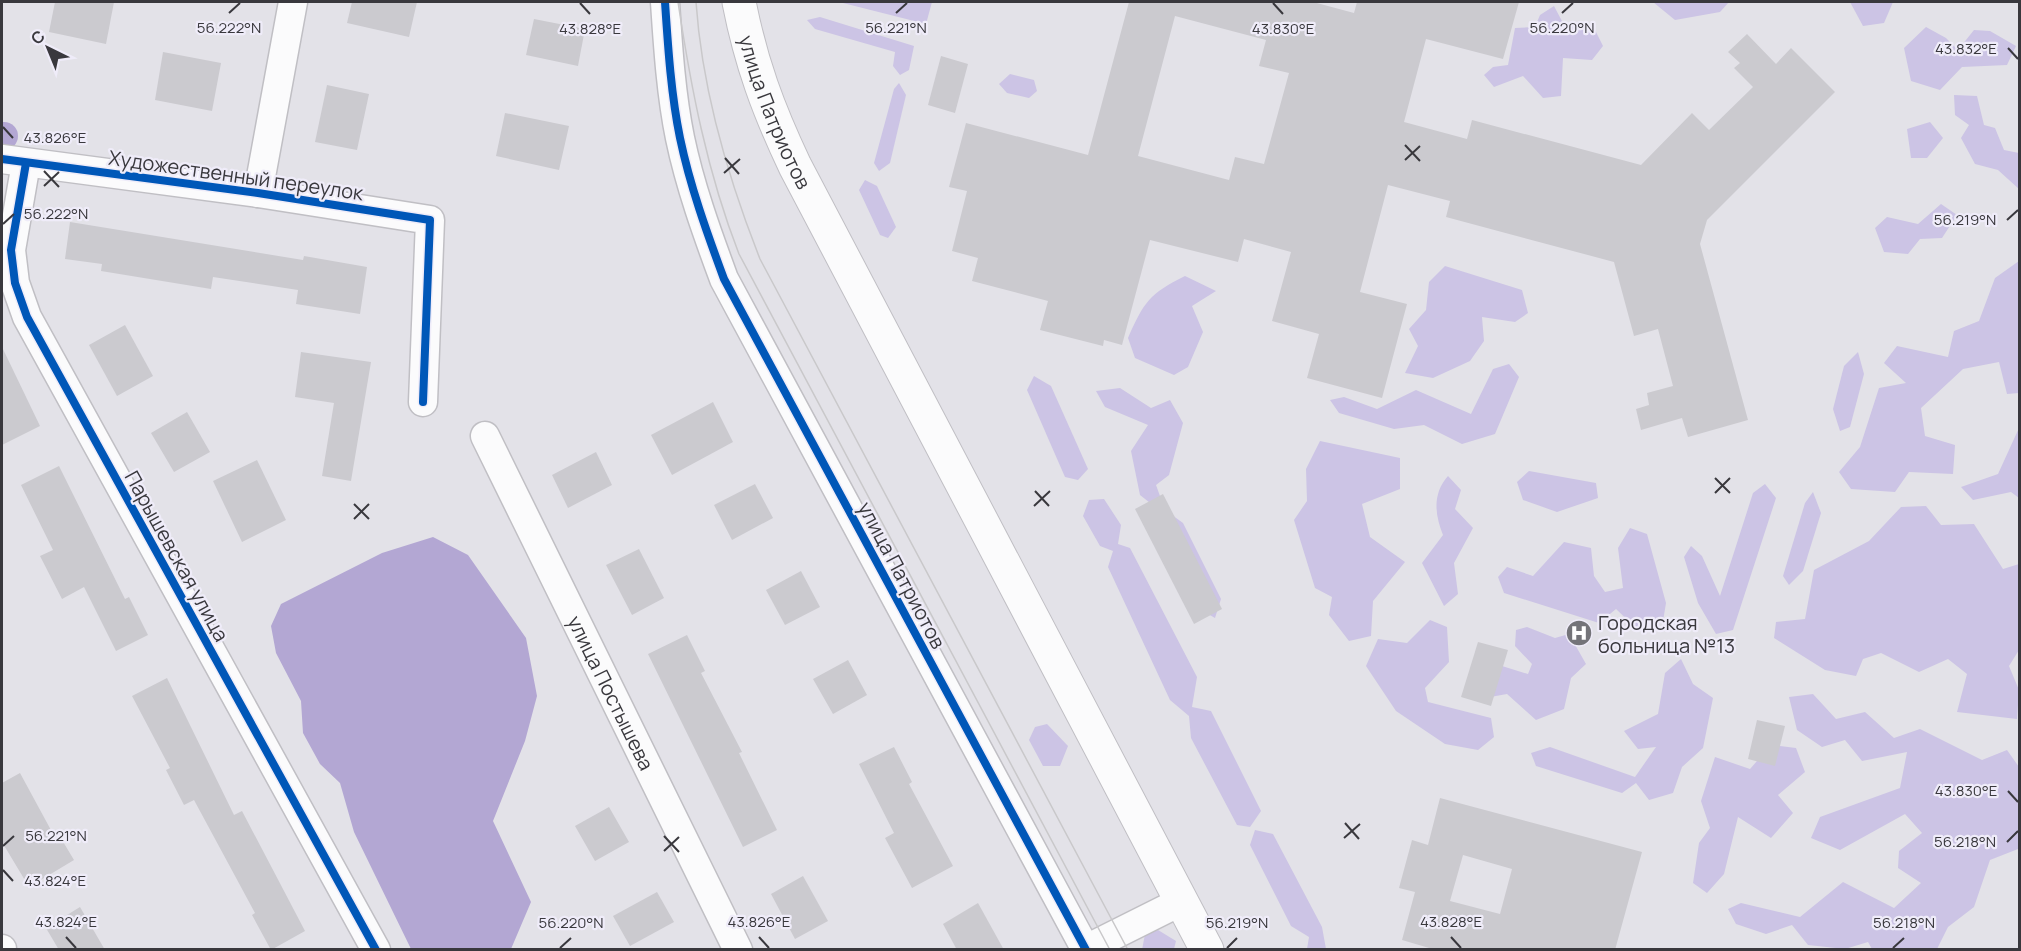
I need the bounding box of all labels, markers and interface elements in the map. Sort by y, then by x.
text: 56.222°N [197,17,261,38]
text: 56.221°N [865,17,927,38]
text: 56.220°N [1529,17,1595,38]
north arrow [18,18,78,78]
text: 43.828°E [559,18,621,39]
text: 43.830°E [1252,18,1314,39]
text: С [26,25,50,49]
street label: улица Патриотов [733,32,818,194]
text: 43.832°E [1935,38,1997,59]
text: 43.826°E [24,127,86,148]
street label: Художественный переулок [107,144,366,206]
text: 56.222°N [24,203,88,224]
text: 56.219°N [1934,209,1996,230]
street label: Парышевская улица [119,466,235,646]
street label: улица Патриотов [852,497,952,653]
place label: Городская больница №13 [1598,609,1735,659]
street label: улица Постышева [562,611,661,775]
hospital icon: Городская больница №13 [1564,618,1594,648]
text: 43.830°E [1935,780,1997,801]
text: 56.221°N [25,825,87,846]
text: 56.218°N [1934,831,1996,852]
text: 43.824°E [24,870,86,891]
text: 43.824°E [35,911,97,932]
text: 43.826°E [728,911,790,932]
text: 43.828°E [1420,911,1482,932]
text: 56.220°N [538,912,604,933]
text: 56.219°N [1206,912,1268,933]
text: 56.218°N [1873,912,1935,933]

